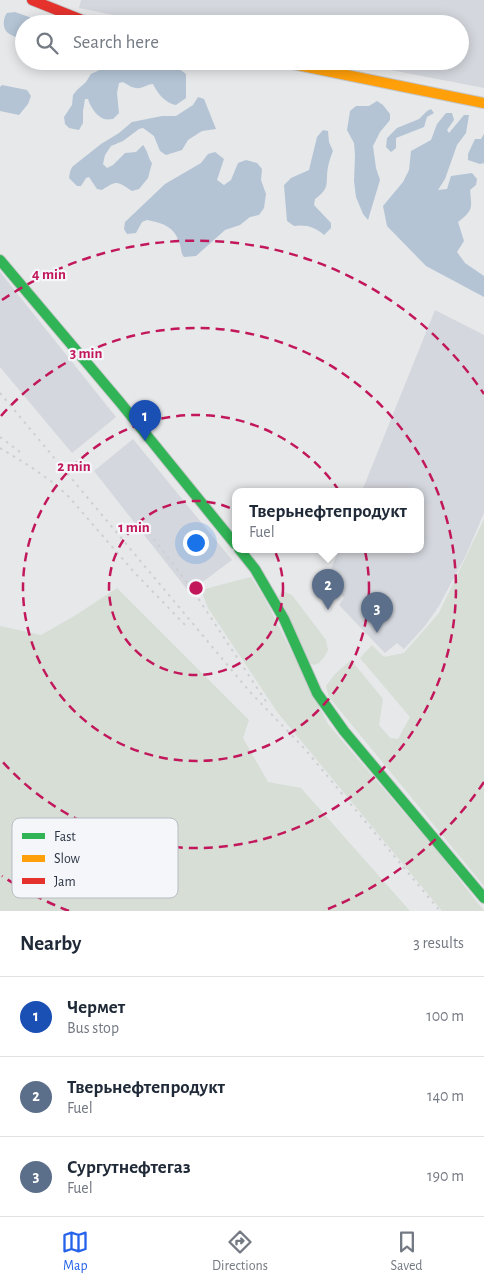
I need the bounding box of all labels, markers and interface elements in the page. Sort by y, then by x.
search box [15,15,469,70]
icon: search [33,29,61,57]
text: Search here [73,33,159,52]
text: 4 min [32,267,66,282]
text: 3 min [70,346,102,361]
pin: 1 [129,400,161,441]
text: 2 min [57,459,91,474]
popup [232,488,424,553]
text: Тверьнефтепродукт [249,502,407,521]
text: 1 min [118,520,150,535]
text: Fuel [249,524,275,540]
your location [183,530,209,556]
pin: 2 [312,569,344,610]
centre of rings [187,579,205,597]
pin: 3 [361,592,393,633]
legend [12,818,178,898]
text: Fast [54,830,76,844]
text: Slow [54,852,81,866]
text: Jam [54,875,76,889]
text: Nearby [20,933,81,954]
text: 3 results [413,935,464,951]
text: Чермет [67,998,125,1017]
text: 1 [33,1008,39,1024]
text: 100 m [426,1008,464,1024]
text: Bus stop [67,1020,119,1036]
text: Тверьнефтепродукт [67,1078,225,1097]
text: 2 [32,1088,40,1104]
text: 140 m [427,1088,464,1104]
text: Fuel [67,1100,93,1116]
text: Сургутнефтегаз [67,1158,191,1177]
text: 3 [33,1168,39,1184]
text: 190 m [427,1168,464,1184]
text: Fuel [67,1180,93,1196]
tab: Map [61,1228,89,1275]
tab: Directions [212,1228,268,1275]
tab: Saved [391,1228,423,1275]

